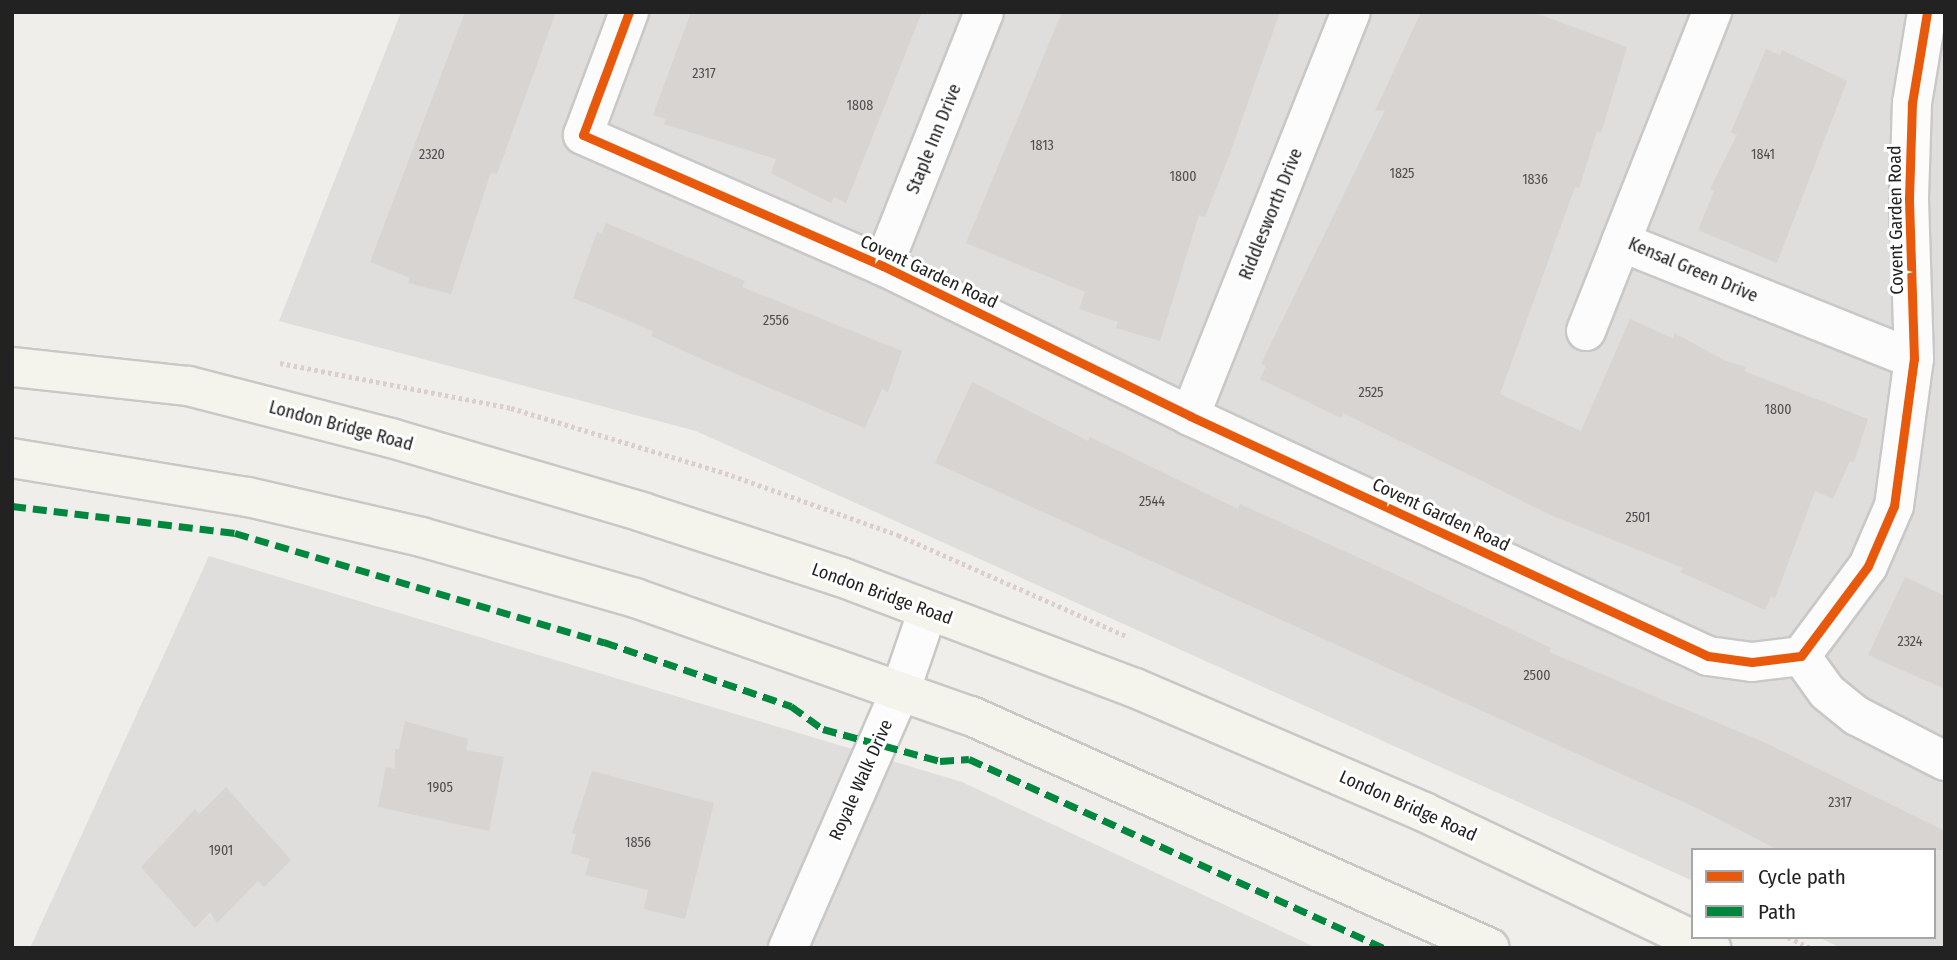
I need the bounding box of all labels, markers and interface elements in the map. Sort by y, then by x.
house number: 2317 [692,66,716,82]
street label: Staple Inn Drive [902,81,966,197]
house number: 1808 [847,98,873,114]
house number: 1813 [1030,138,1054,154]
street label: Riddlesworth Drive [1235,145,1307,283]
street label: Covent Garden Road [1884,145,1908,295]
house number: 2320 [419,147,445,163]
house number: 1841 [1751,147,1775,163]
house number: 1825 [1390,166,1414,182]
house number: 1800 [1169,169,1197,185]
house number: 1836 [1522,172,1548,188]
street label: Covent Garden Road [857,231,1001,313]
street label: Kensal Green Drive [1625,233,1761,307]
house number: 2556 [763,313,789,329]
house number: 2525 [1358,385,1384,401]
street label: London Bridge Road [267,396,415,456]
house number: 1800 [1764,402,1792,418]
street label: Covent Garden Road [1369,474,1513,556]
house number: 2544 [1139,494,1165,510]
house number: 2501 [1625,510,1651,526]
street label: London Bridge Road [809,558,955,630]
house number: 2324 [1897,634,1923,650]
house number: 2500 [1523,668,1551,684]
street label: Royale Walk Drive [825,716,897,844]
street label: London Bridge Road [1336,766,1480,846]
house number: 1905 [427,780,453,796]
house number: 2317 [1828,795,1852,811]
house number: 1856 [625,835,651,851]
house number: 1901 [209,843,233,859]
legend [1691,848,1936,939]
text: Cycle path [1758,864,1846,890]
text: Path [1758,899,1796,925]

